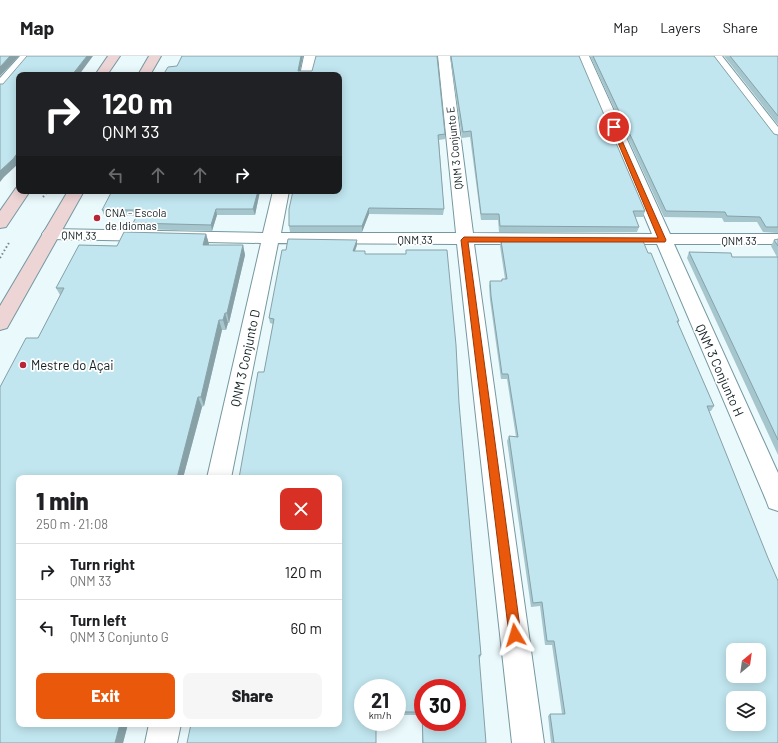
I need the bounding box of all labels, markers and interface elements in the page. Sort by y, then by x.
text: Map [20,16,54,39]
text: Map [613,19,638,36]
text: Layers [660,19,701,36]
text: Share [723,19,758,36]
text: 120 m [102,86,173,120]
icon: right [36,88,88,140]
street label: QNM 3 Conjunto E [443,105,465,190]
pin [597,110,631,144]
icon: arrive [603,116,625,138]
text: QNM 33 [102,120,160,142]
icon: left [105,164,127,186]
icon: ahead [147,164,169,186]
icon: ahead [189,164,211,186]
icon: right [231,164,253,186]
place label: CNA - Escola de Idiomas [105,206,166,232]
marker: CNA - Escola de Idiomas [92,213,102,223]
street label: QNM 33 [61,228,97,242]
street label: QNM 33 [397,233,433,246]
street label: QNM 33 [721,234,757,247]
street label: QNM 3 Conjunto D [227,308,263,408]
street label: QNM 3 Conjunto H [692,321,748,419]
place label: Mestre do Açai [31,357,114,373]
marker: Mestre do Açai [18,360,28,370]
text: 1 min [36,486,89,515]
button: close [280,488,322,530]
text: 250 m · 21:08 [36,516,108,532]
text: Turn right [70,555,135,573]
icon: right [36,561,58,583]
text: 120 m [285,563,322,581]
text: QNM 33 [70,573,112,589]
text: Turn left [70,611,126,629]
position arrow [494,614,536,656]
icon: left [36,617,58,639]
text: 60 m [290,619,322,637]
text: QNM 3 Conjunto G [70,629,169,645]
north arrow [726,643,766,683]
map controls [726,643,766,731]
button: Exit [36,673,175,719]
button: Share [183,673,322,719]
speed limit sign: 30 [414,679,466,731]
text: 21 [371,688,389,712]
button: layers [726,691,766,731]
text: km/h [369,709,391,721]

